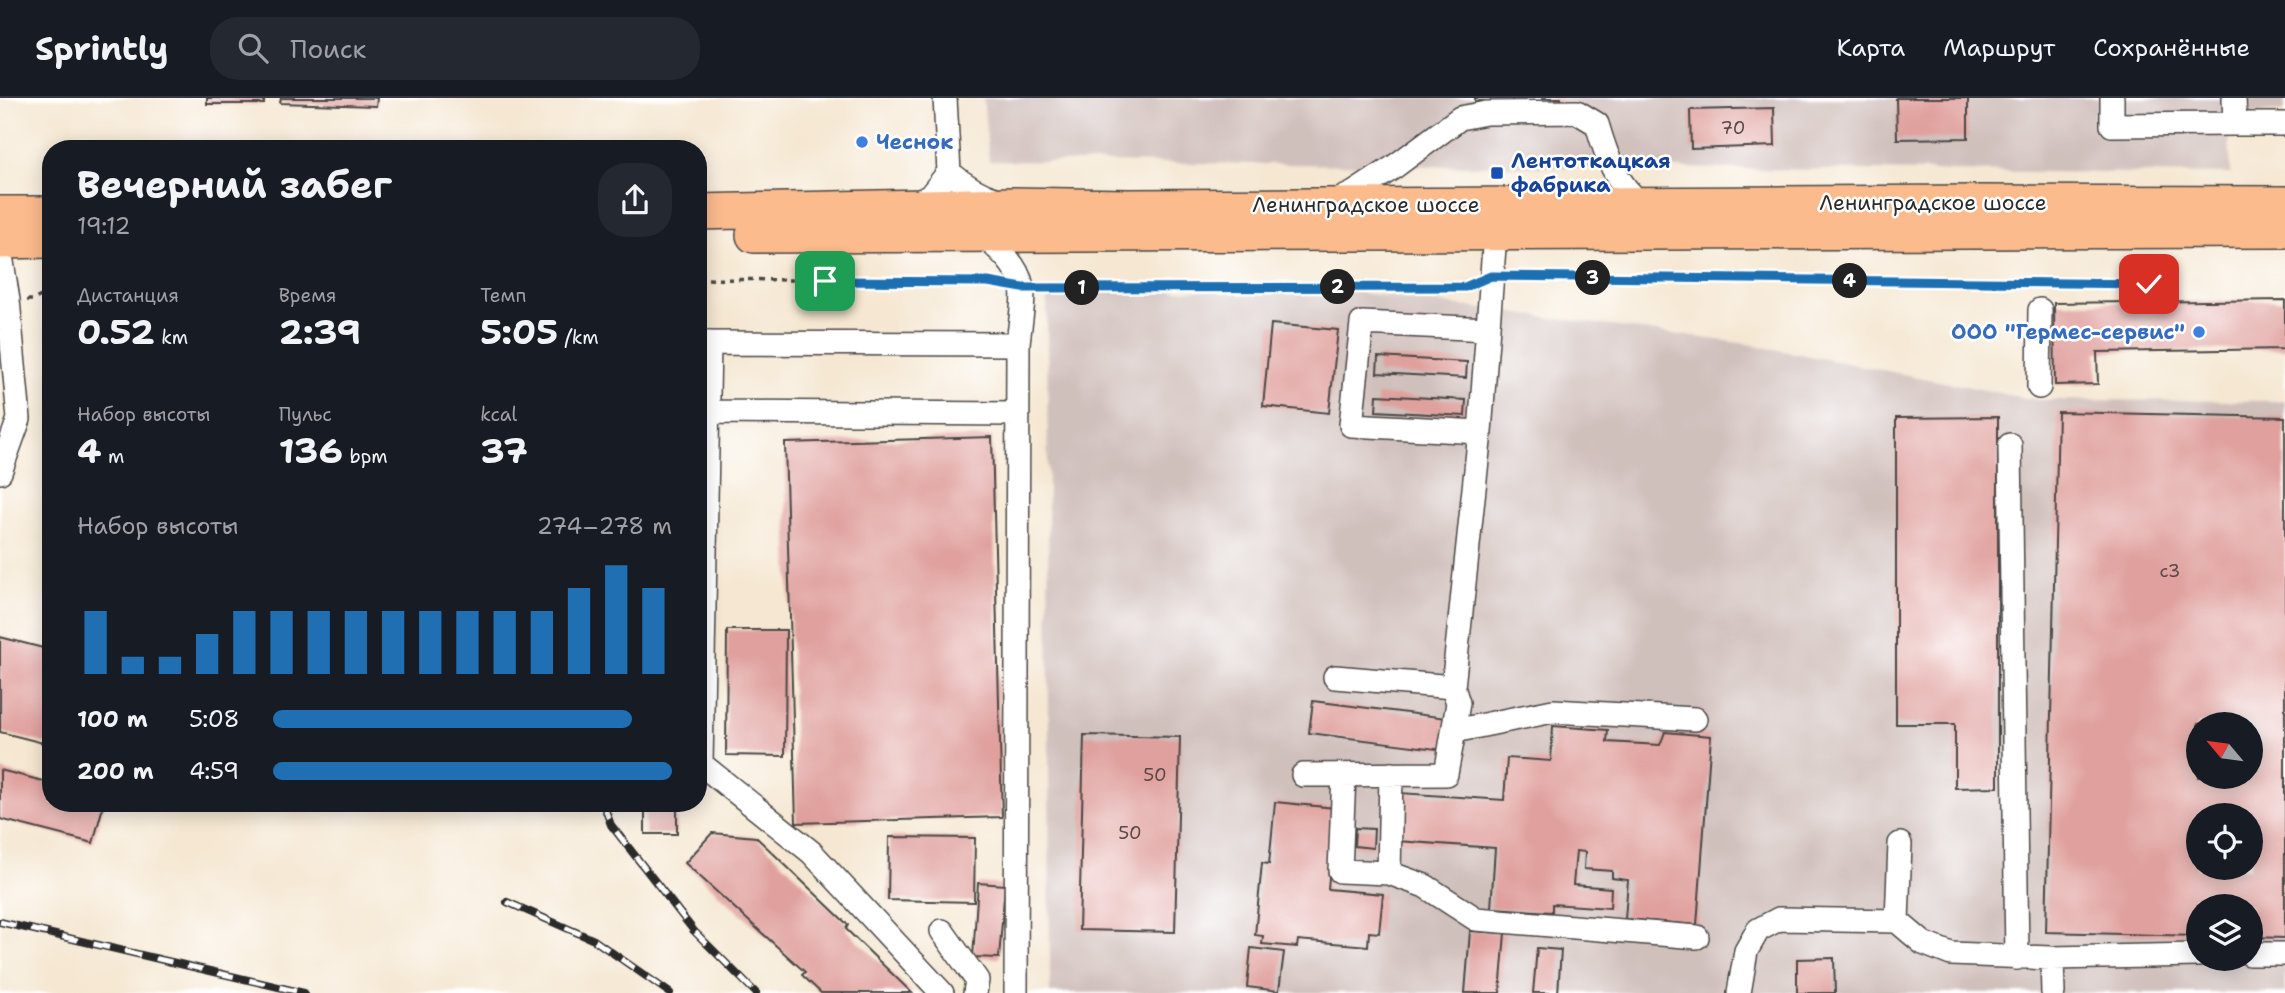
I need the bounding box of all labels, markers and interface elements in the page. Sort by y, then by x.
search box [210,17,700,80]
text: Sprintly [35,26,168,71]
icon: search [234,29,272,67]
text: Поиск [290,31,366,66]
text: Карта [1837,32,1905,64]
text: Маршрут [1943,32,2055,64]
text: Сохранённые [2093,32,2250,64]
house number: 70 [1721,116,1745,140]
place label: Чеснок [876,128,953,156]
marker: Чеснок [854,134,870,150]
place label: Лентоткацкая фабрика [1511,147,1671,199]
text: Вечерний забег [77,159,392,210]
button: share [598,163,672,237]
marker: Лентоткацкая фабрика [1489,165,1505,181]
street label: Ленинградское шоссе [1819,189,2047,217]
street label: Ленинградское шоссе [1252,191,1480,219]
text: 19:12 [77,211,131,241]
pin [795,251,855,311]
pin [2119,254,2179,314]
pin: 3 [1576,260,1610,296]
icon: arrive [806,262,844,300]
pin: 4 [1832,264,1868,298]
text: 3 [1586,265,1599,290]
icon: check [2130,265,2168,303]
text: 4 [1843,268,1856,293]
pin: 1 [1064,270,1100,306]
pin: 2 [1320,270,1356,304]
text: 2 [1331,274,1344,299]
text: 1 [1077,275,1086,300]
text: Дистанция [77,283,179,308]
text: Время [279,283,337,308]
text: Темп [480,283,526,308]
text: 0.52 [77,308,155,355]
text: 2:39 [279,308,361,355]
text: 5:05 [480,308,558,355]
place label: ООО "Гермес-сервис" [1951,318,2185,346]
marker: ООО "Гермес-сервис" [2191,324,2207,340]
text: km [155,325,188,350]
text: /km [558,325,599,350]
text: Набор высоты [77,402,210,427]
text: Пульс [279,402,332,427]
text: kcal [480,402,517,427]
text: 4 [77,427,102,474]
text: 136 [279,427,343,474]
text: 37 [480,427,528,474]
text: m [102,444,124,469]
text: bpm [343,444,388,469]
text: Набор высоты [77,511,238,541]
text: 274–278 m [537,511,672,541]
house number: с3 [2160,559,2180,583]
text: 100 m [77,704,148,734]
text: 5:08 [189,704,240,734]
north arrow [2186,712,2263,789]
map controls [2186,712,2263,971]
text: 200 m [77,756,154,786]
text: 4:59 [189,756,239,786]
house number: 50 [1143,763,1167,787]
button: locate [2186,803,2263,880]
house number: 50 [1118,821,1142,845]
button: layers [2186,894,2263,971]

